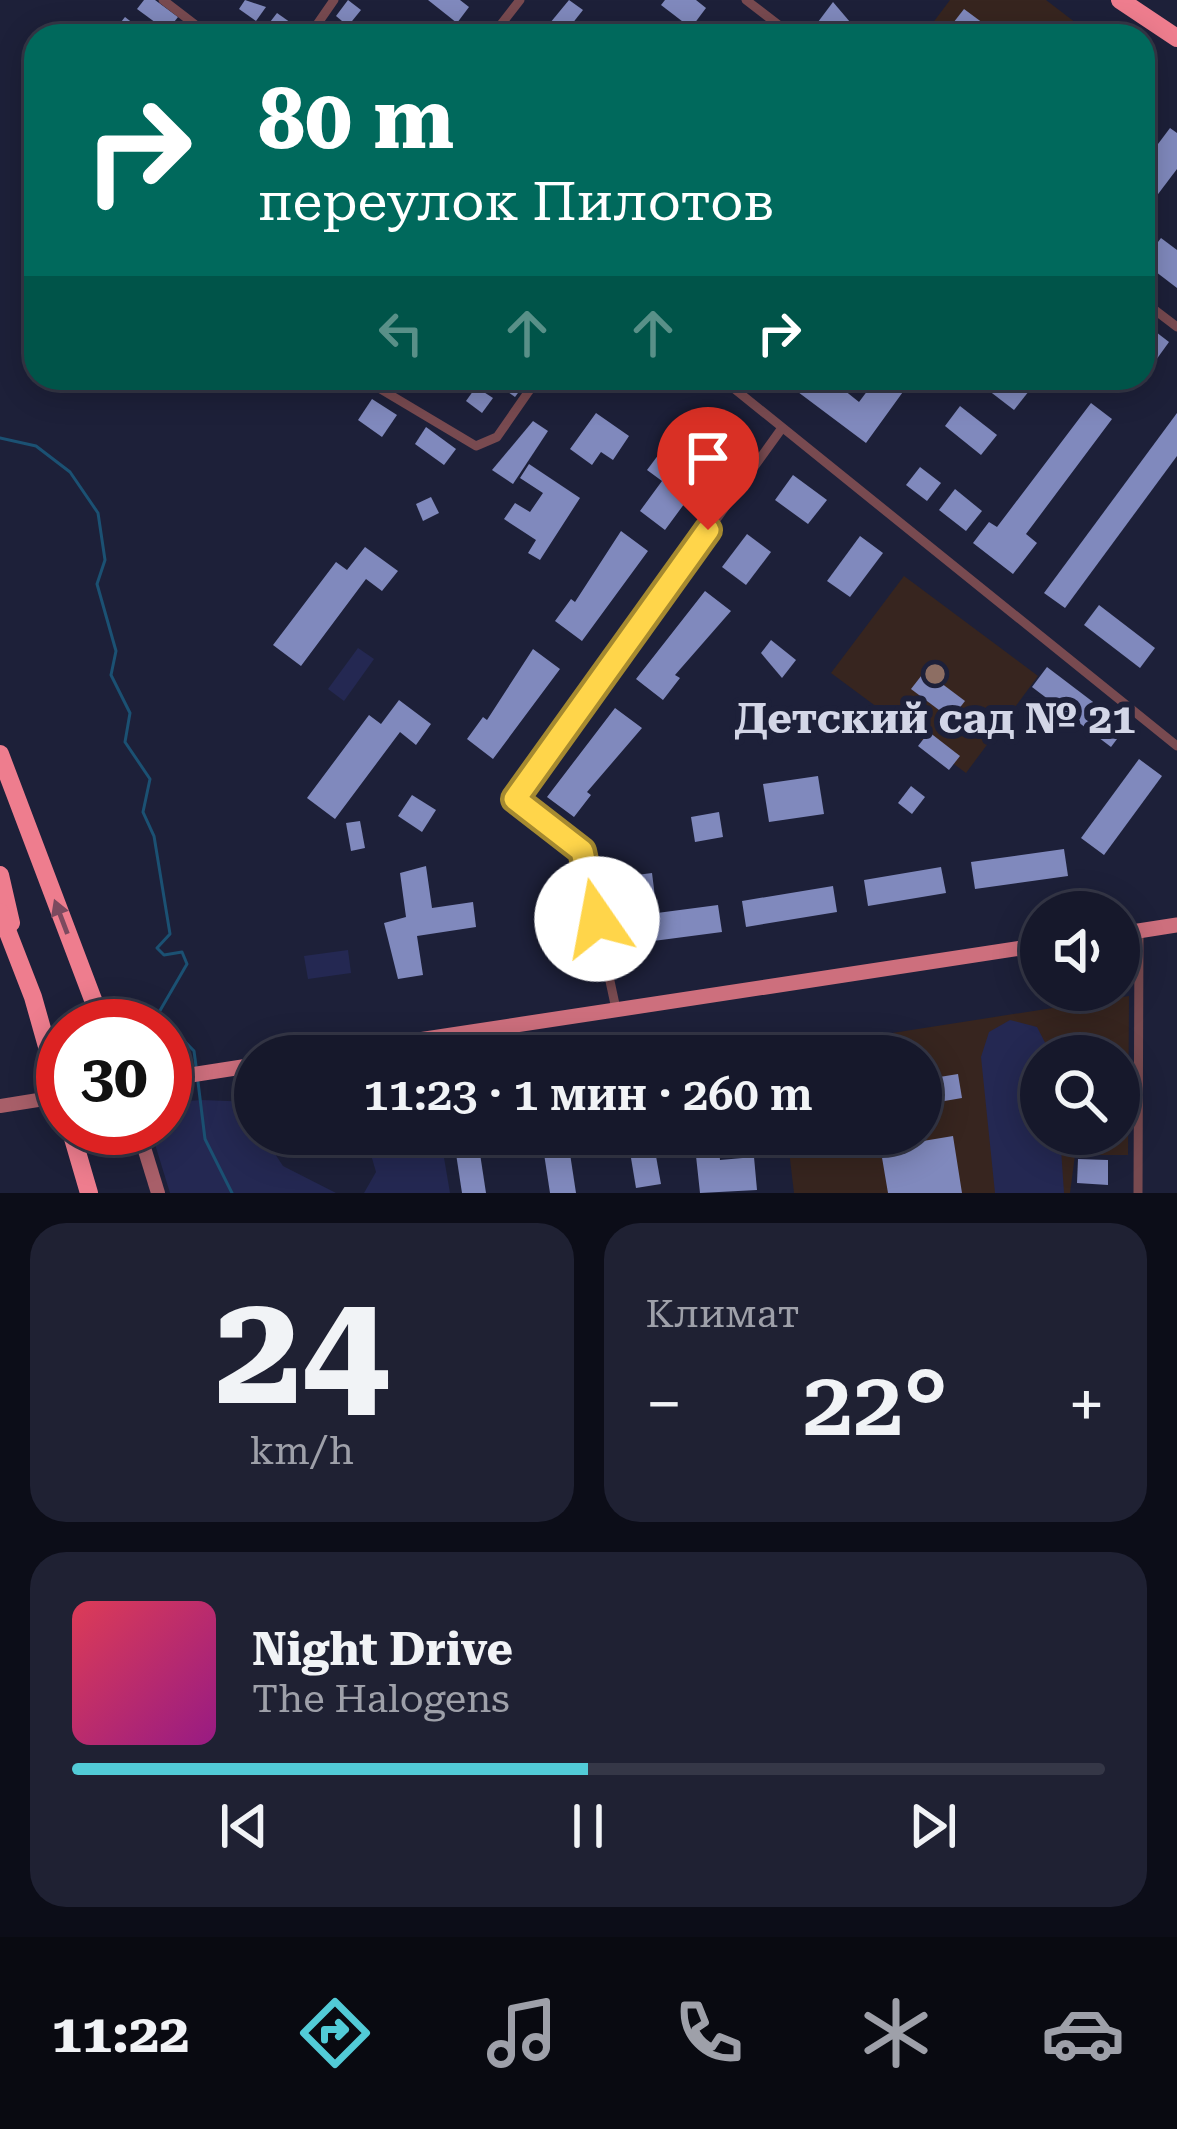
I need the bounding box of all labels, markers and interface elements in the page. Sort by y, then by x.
text: 80 m [258,70,454,168]
icon: right [60,72,216,228]
text: переулок Пилотов [258,170,775,233]
icon: left [368,300,434,366]
icon: ahead [494,300,560,366]
icon: ahead [620,300,686,366]
icon: right [746,300,812,366]
pin [657,407,759,530]
icon: arrive [675,425,741,491]
marker: Детский сад № 21 [922,661,948,687]
place label: Детский сад № 21 [734,694,1136,743]
position arrow [534,856,660,982]
map controls [1020,891,1140,1155]
button: sound [1020,891,1140,1011]
one-way arrow [50,898,69,934]
speed limit sign: 30 [36,999,192,1155]
button: search [1020,1035,1140,1155]
text: 11:23 · 1 мин · 260 m [363,1068,813,1121]
text: 24 [214,1258,389,1441]
text: Климат [646,1291,800,1337]
text: 22° [803,1352,948,1457]
text: − [646,1366,682,1443]
text: + [1068,1366,1105,1443]
text: km/h [250,1428,354,1474]
text: Night Drive [252,1623,513,1676]
text: The Halogens [252,1676,510,1722]
icon: previous [211,1793,277,1859]
icon: pause [555,1793,621,1859]
icon: next [900,1793,966,1859]
icon: directions [293,1991,377,2075]
icon: music [480,1991,564,2075]
icon: phone [667,1991,751,2075]
icon: climate [854,1991,938,2075]
icon: car [1041,1991,1125,2075]
text: 11:22 [52,2002,189,2065]

